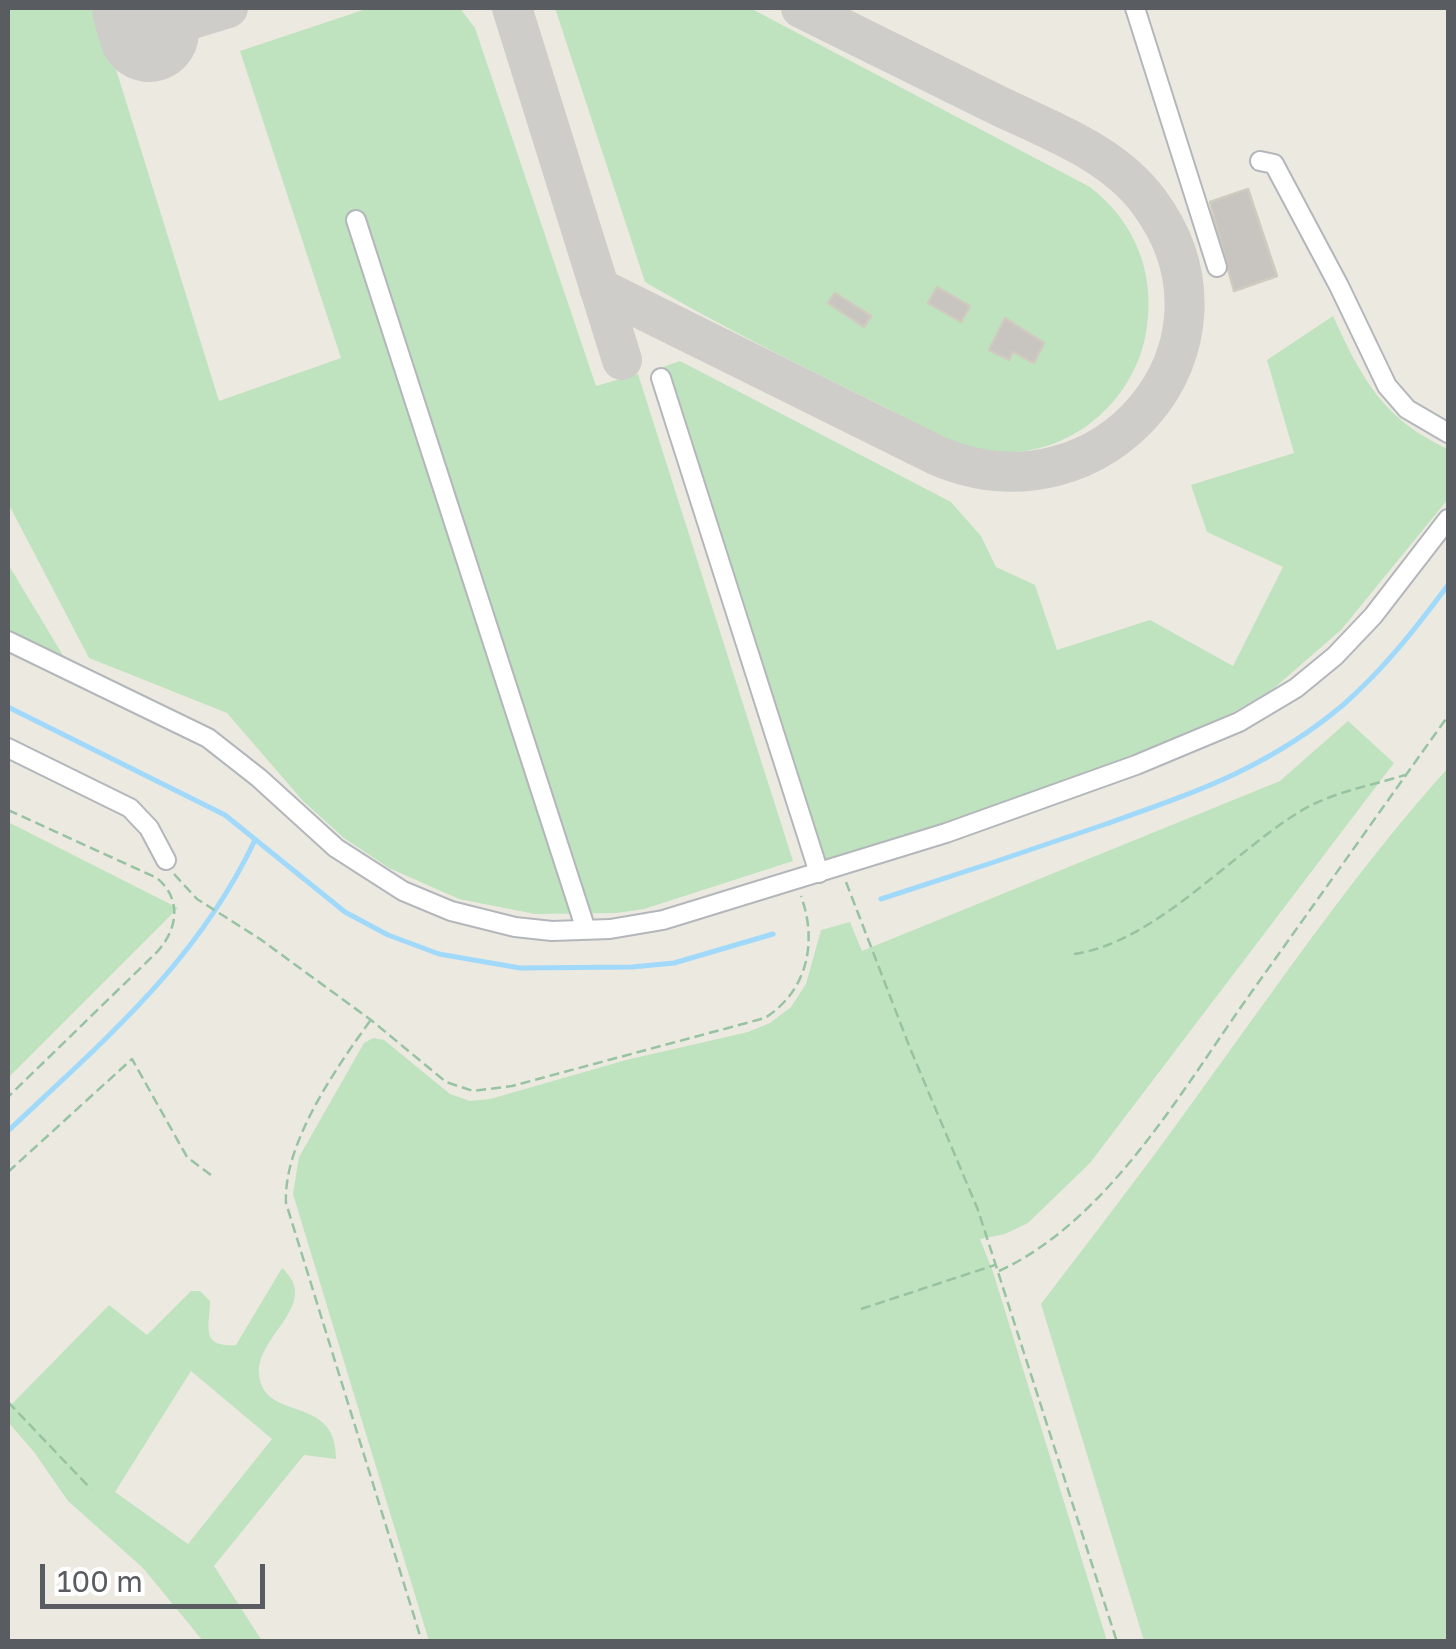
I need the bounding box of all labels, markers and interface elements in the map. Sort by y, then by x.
scale bar [45,1544,270,1606]
text: 100 m [57,1563,143,1599]

